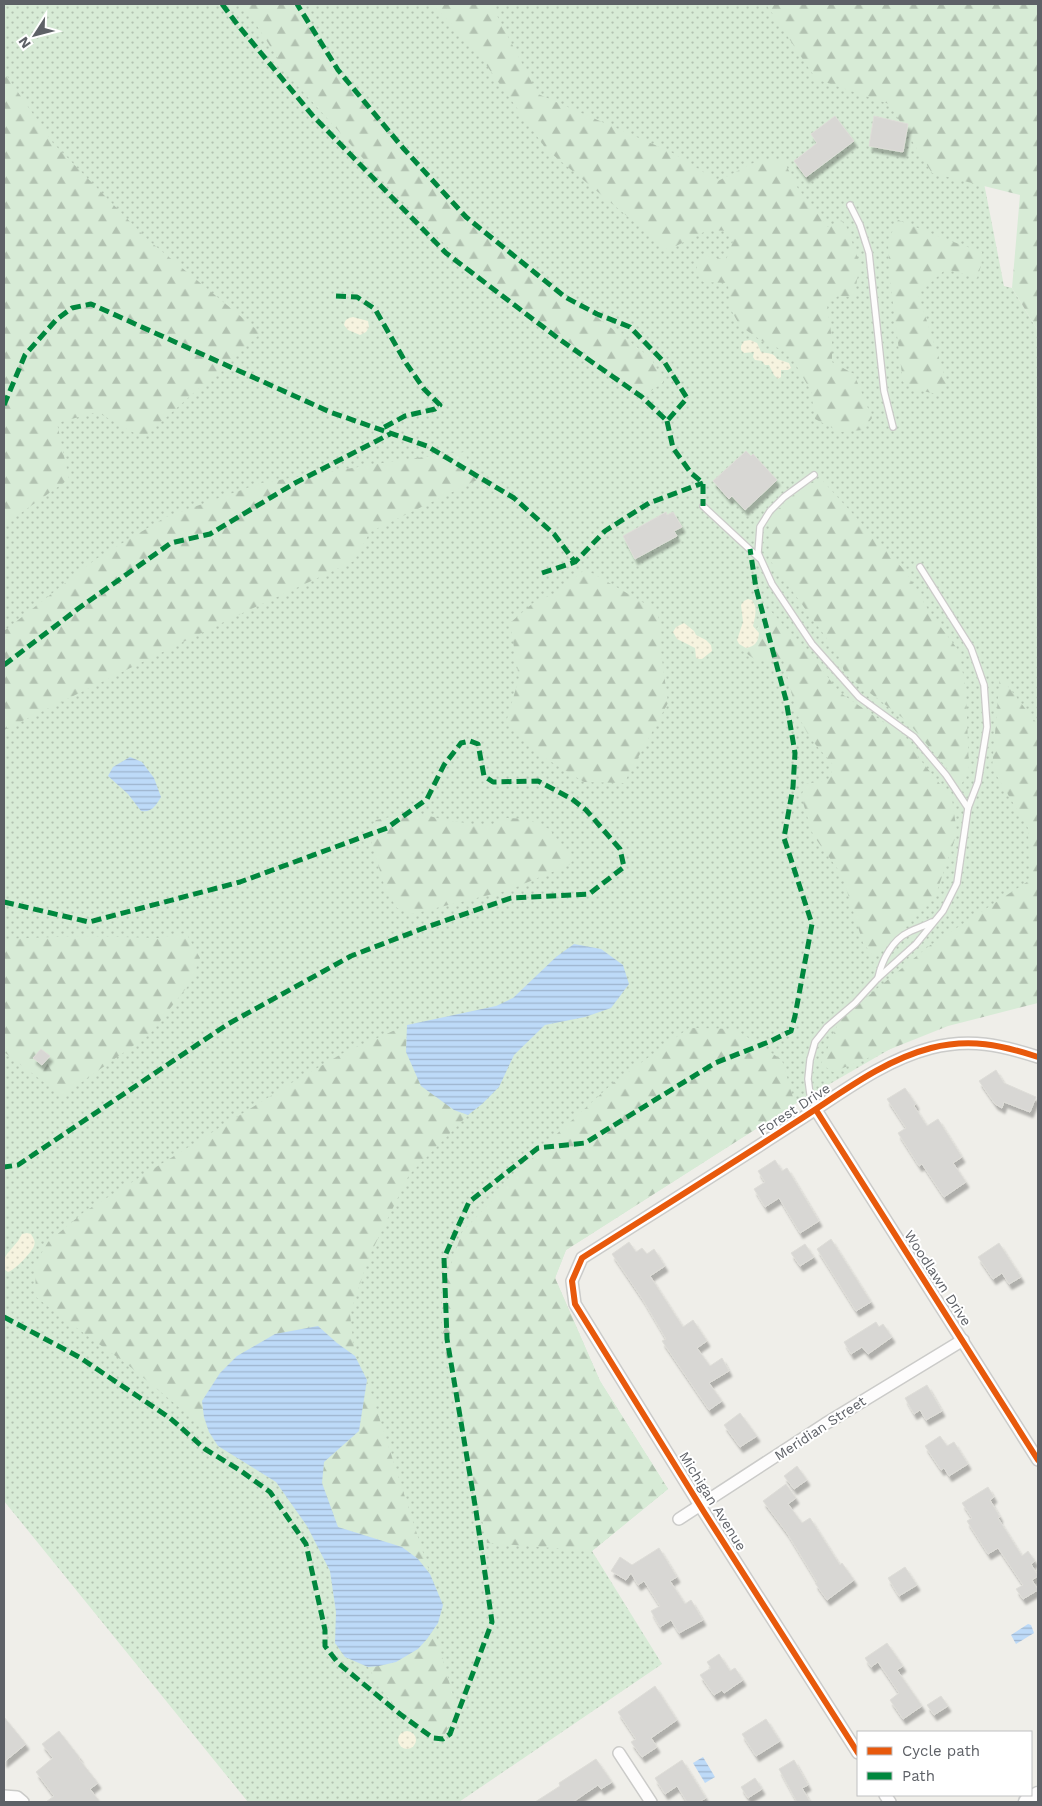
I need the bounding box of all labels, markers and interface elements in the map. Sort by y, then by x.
north arrow [10,10,60,60]
text: N [15,34,34,52]
street label: Forest Drive [755,1080,833,1138]
street label: Woodlawn Drive [901,1227,975,1329]
street label: Meridian Street [771,1393,869,1463]
street label: Michigan Avenue [676,1449,750,1553]
legend [857,1731,1032,1796]
text: Cycle path [902,1742,980,1760]
text: Path [902,1767,935,1785]

